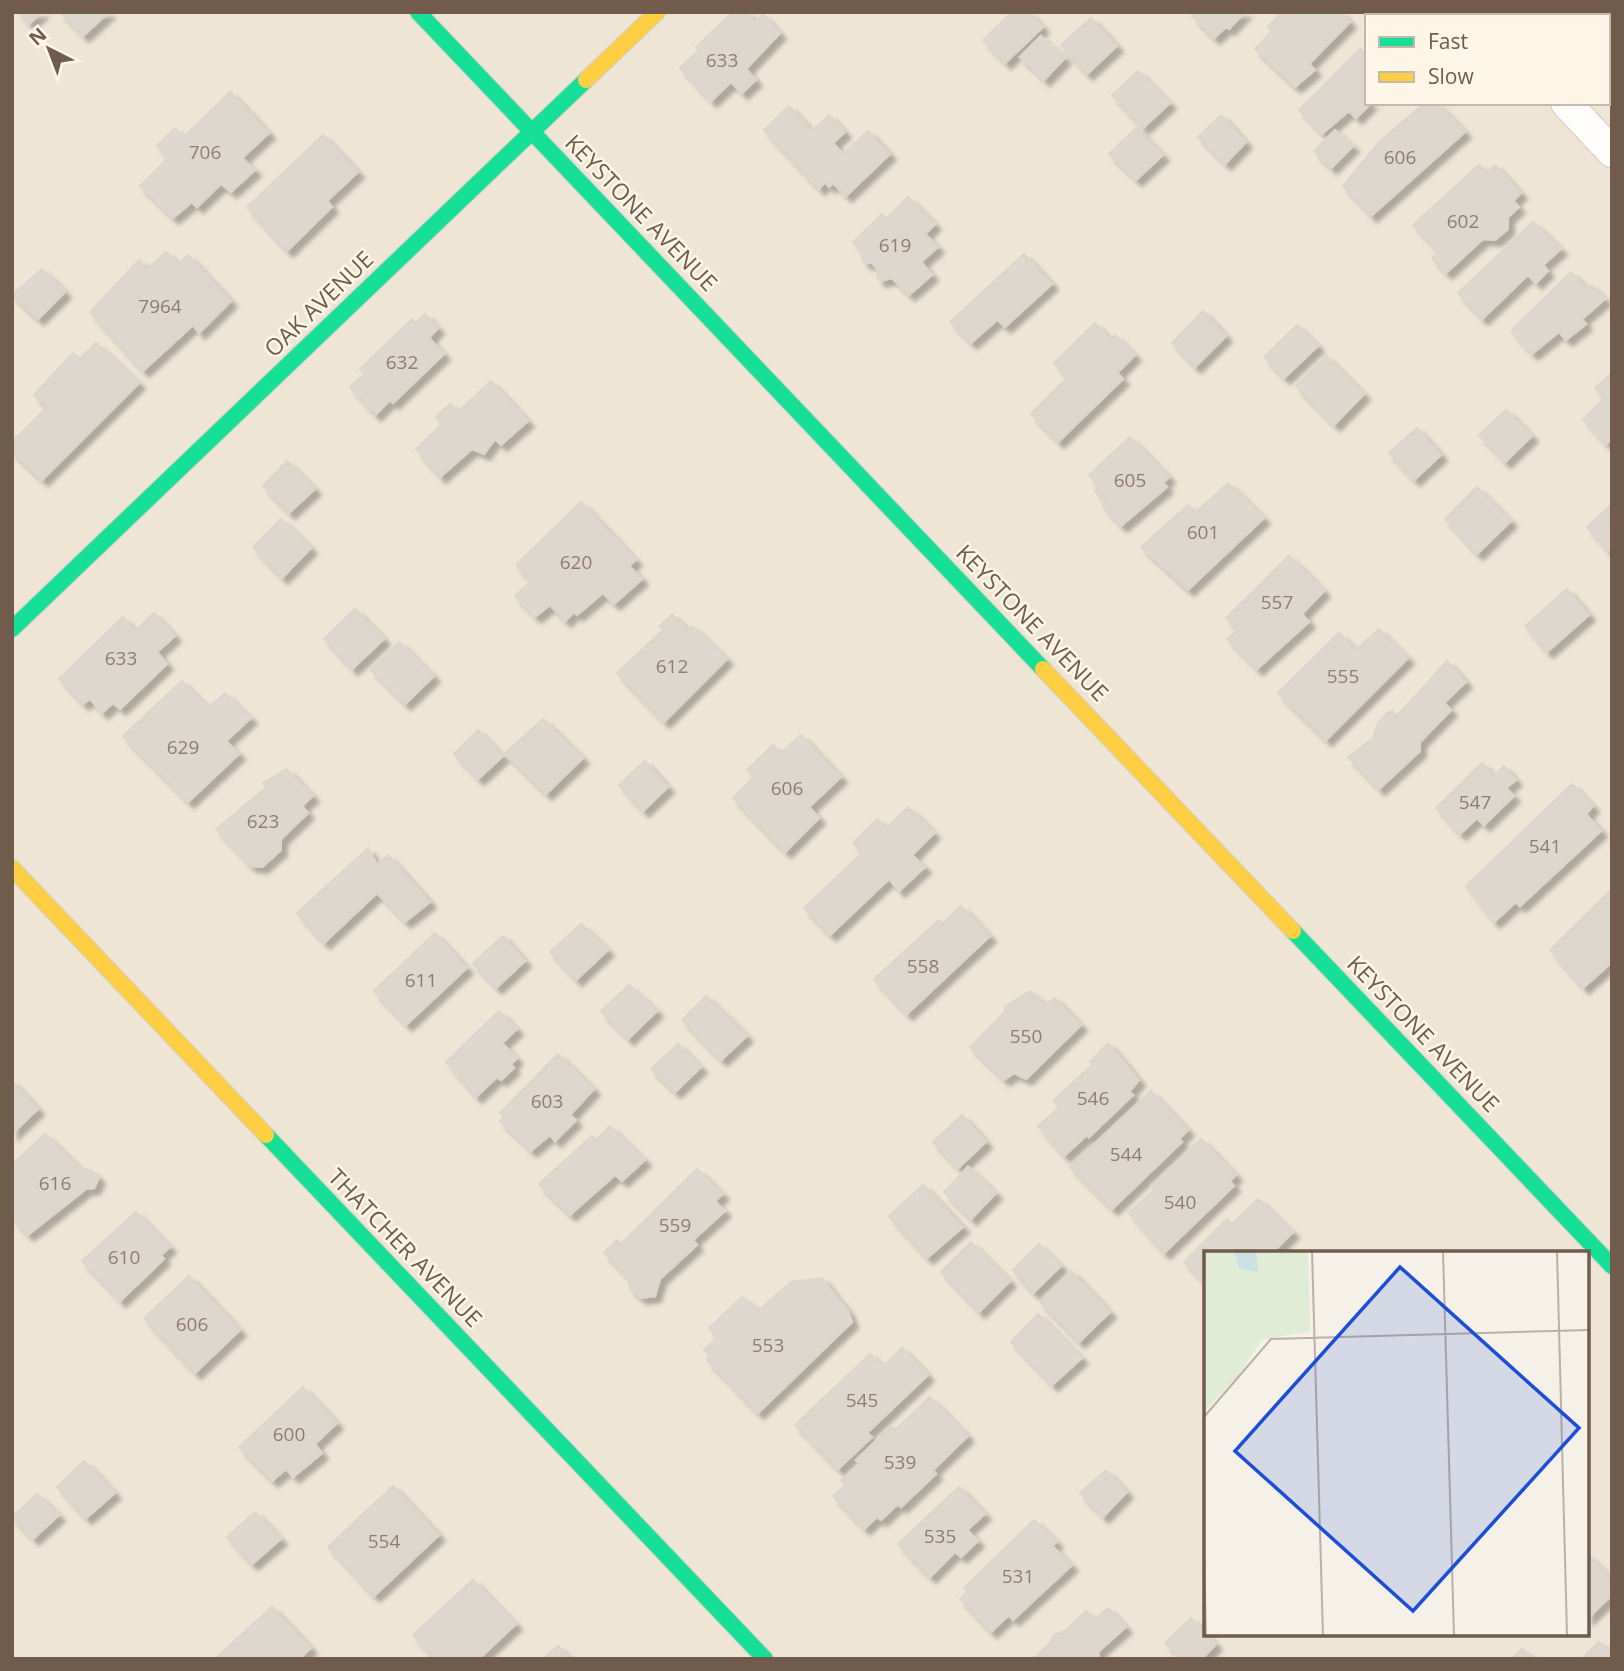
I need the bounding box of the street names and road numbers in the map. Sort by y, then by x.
street label: KEYSTONE AVENUE [558,127,725,298]
street label: OAK AVENUE [257,243,380,364]
street label: KEYSTONE AVENUE [949,537,1116,708]
street label: KEYSTONE AVENUE [1340,948,1507,1119]
street label: THATCHER AVENUE [322,1161,490,1334]

